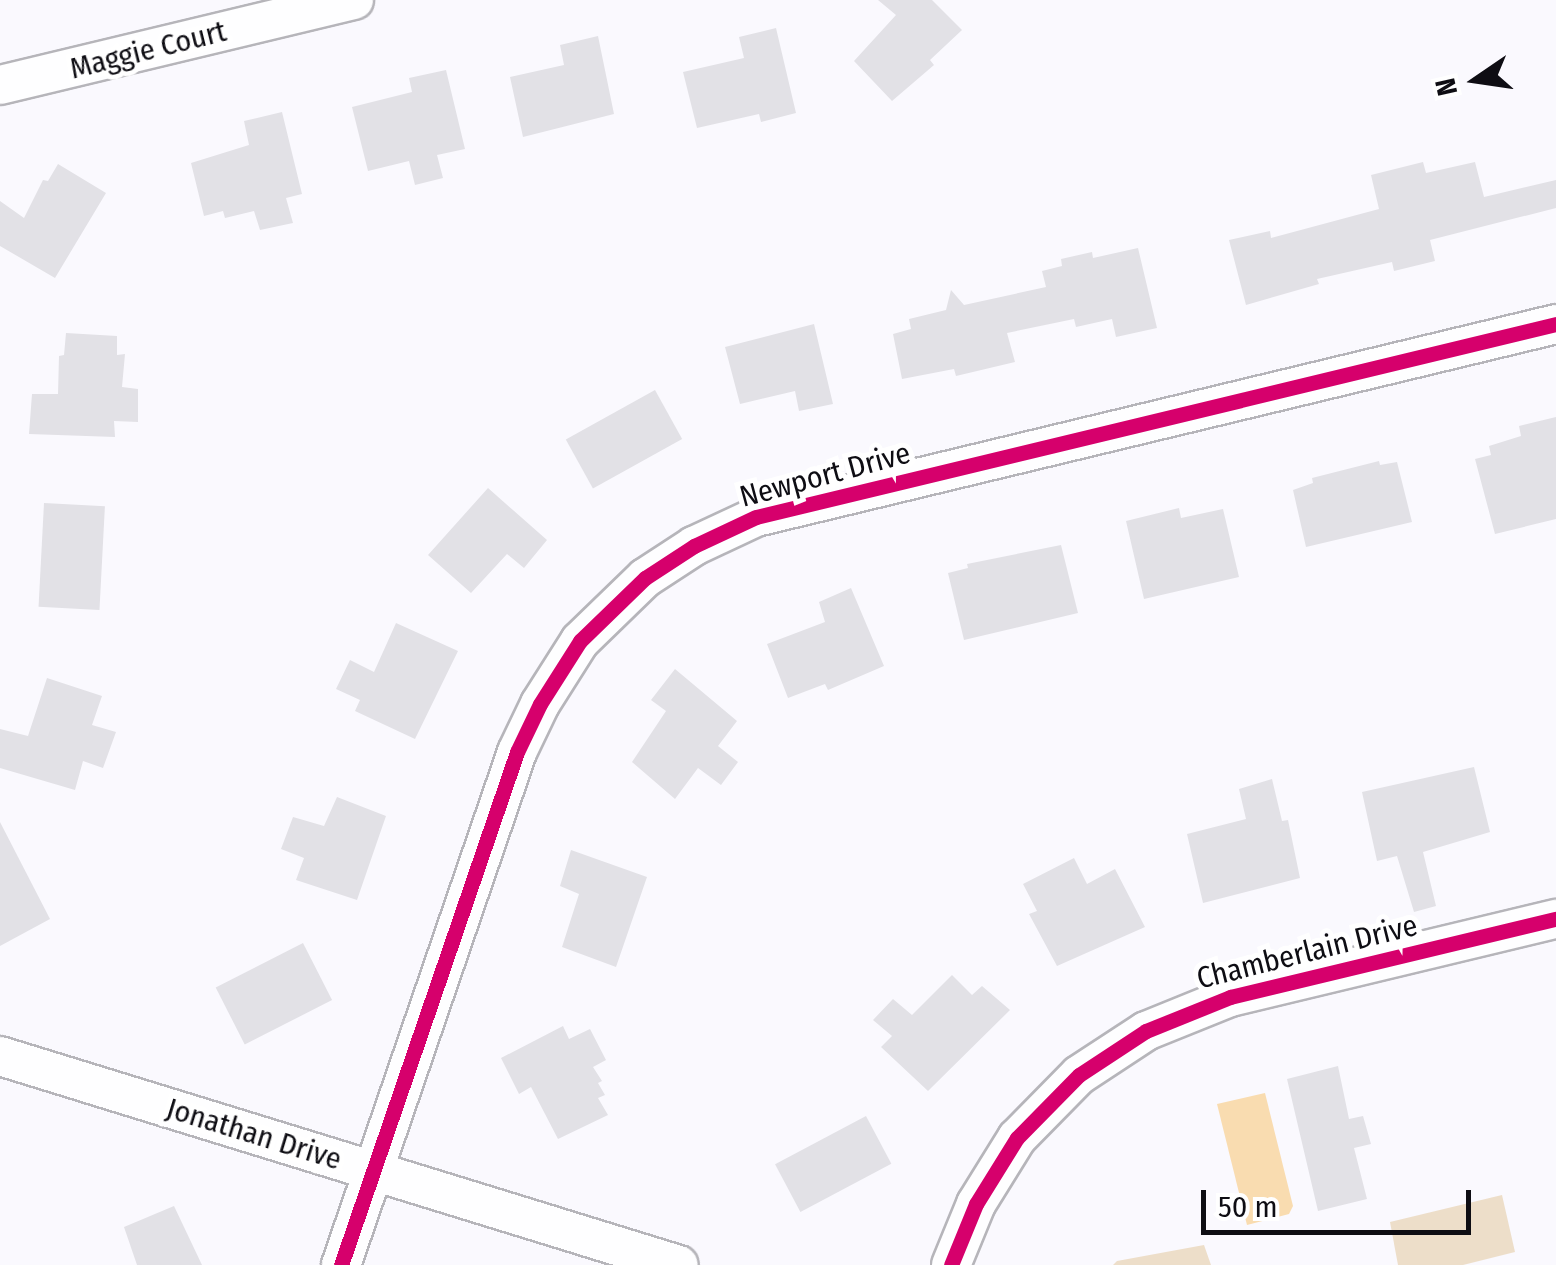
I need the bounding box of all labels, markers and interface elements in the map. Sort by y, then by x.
street label: Maggie Court [66,13,230,87]
north arrow [1426,30,1526,130]
text: N [1428,75,1464,99]
street label: Newport Drive [736,435,914,515]
street label: Chamberlain Drive [1193,907,1421,997]
street label: Jonathan Drive [162,1090,346,1178]
scale bar [1206,1170,1476,1232]
text: 50 m [1218,1189,1278,1225]

